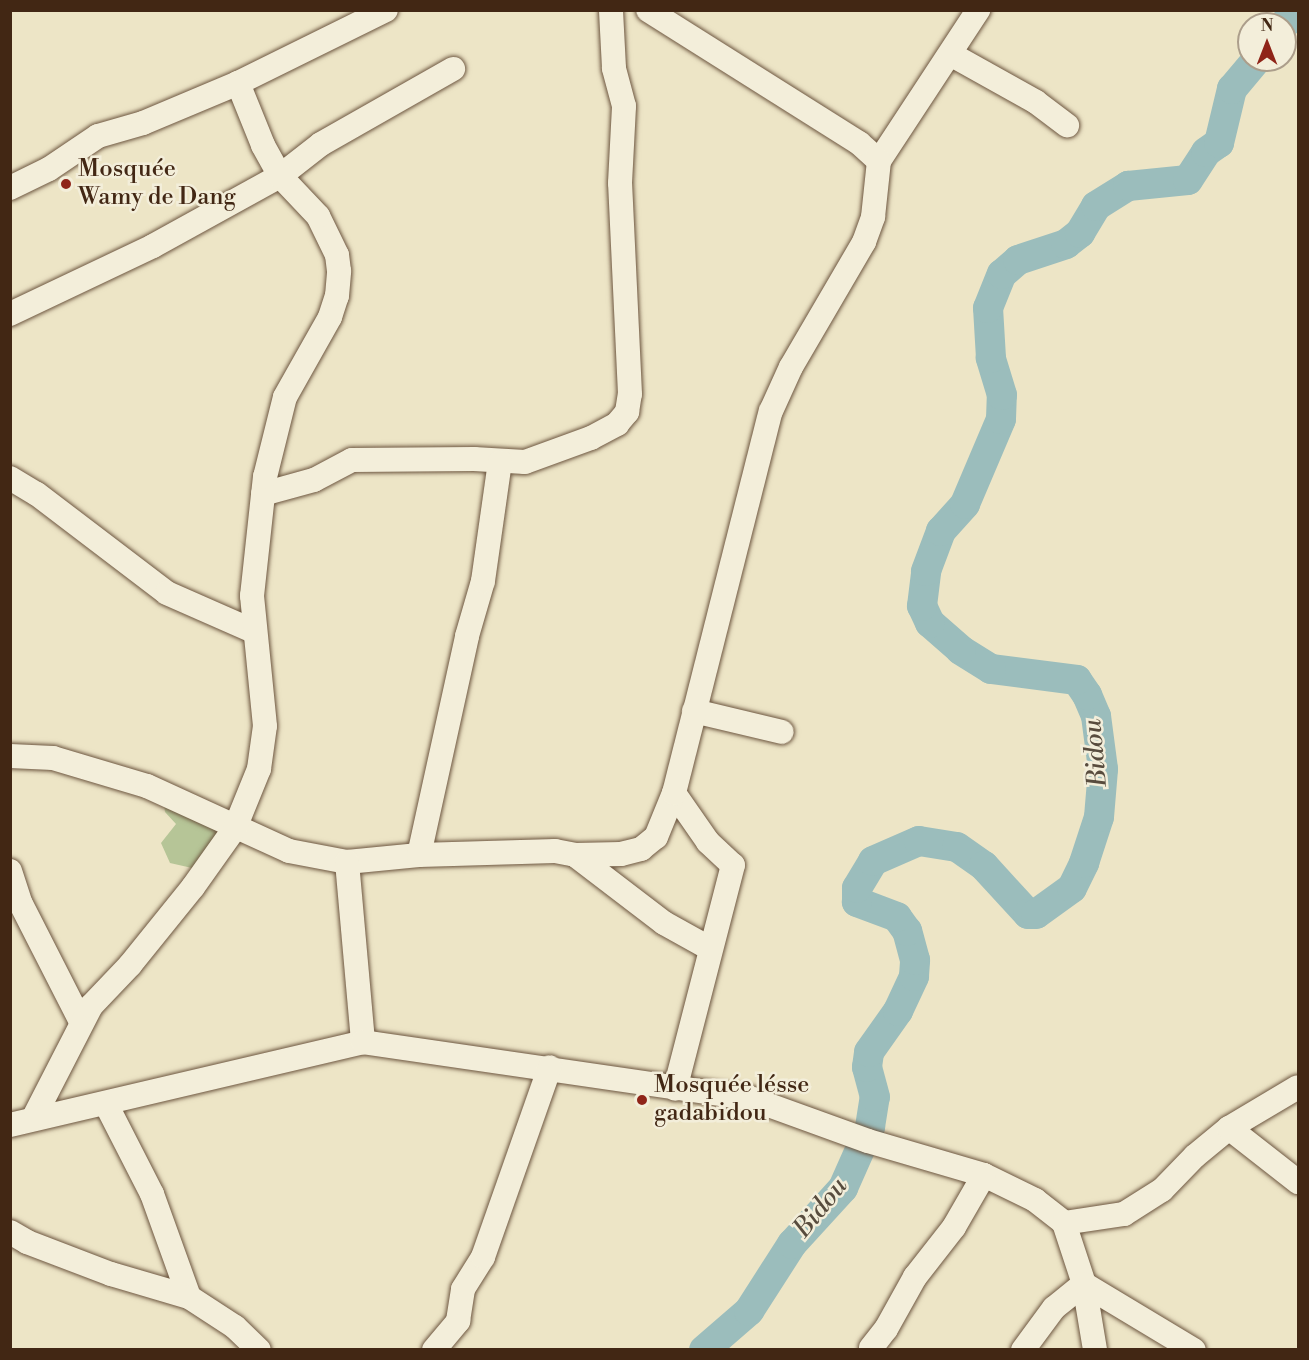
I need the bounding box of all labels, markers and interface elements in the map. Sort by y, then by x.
north arrow [1237,12,1297,72]
text: N [1261,16,1273,36]
place label: Mosquée Wamy de Dang [78,156,236,212]
marker: Mosquée Wamy de Dang [59,177,73,191]
water label: Bidou [1077,717,1115,789]
place label: Mosquée lésse gadabidou [654,1072,809,1128]
marker: Mosquée lésse gadabidou [635,1093,649,1107]
water label: Bidou [787,1172,855,1244]

